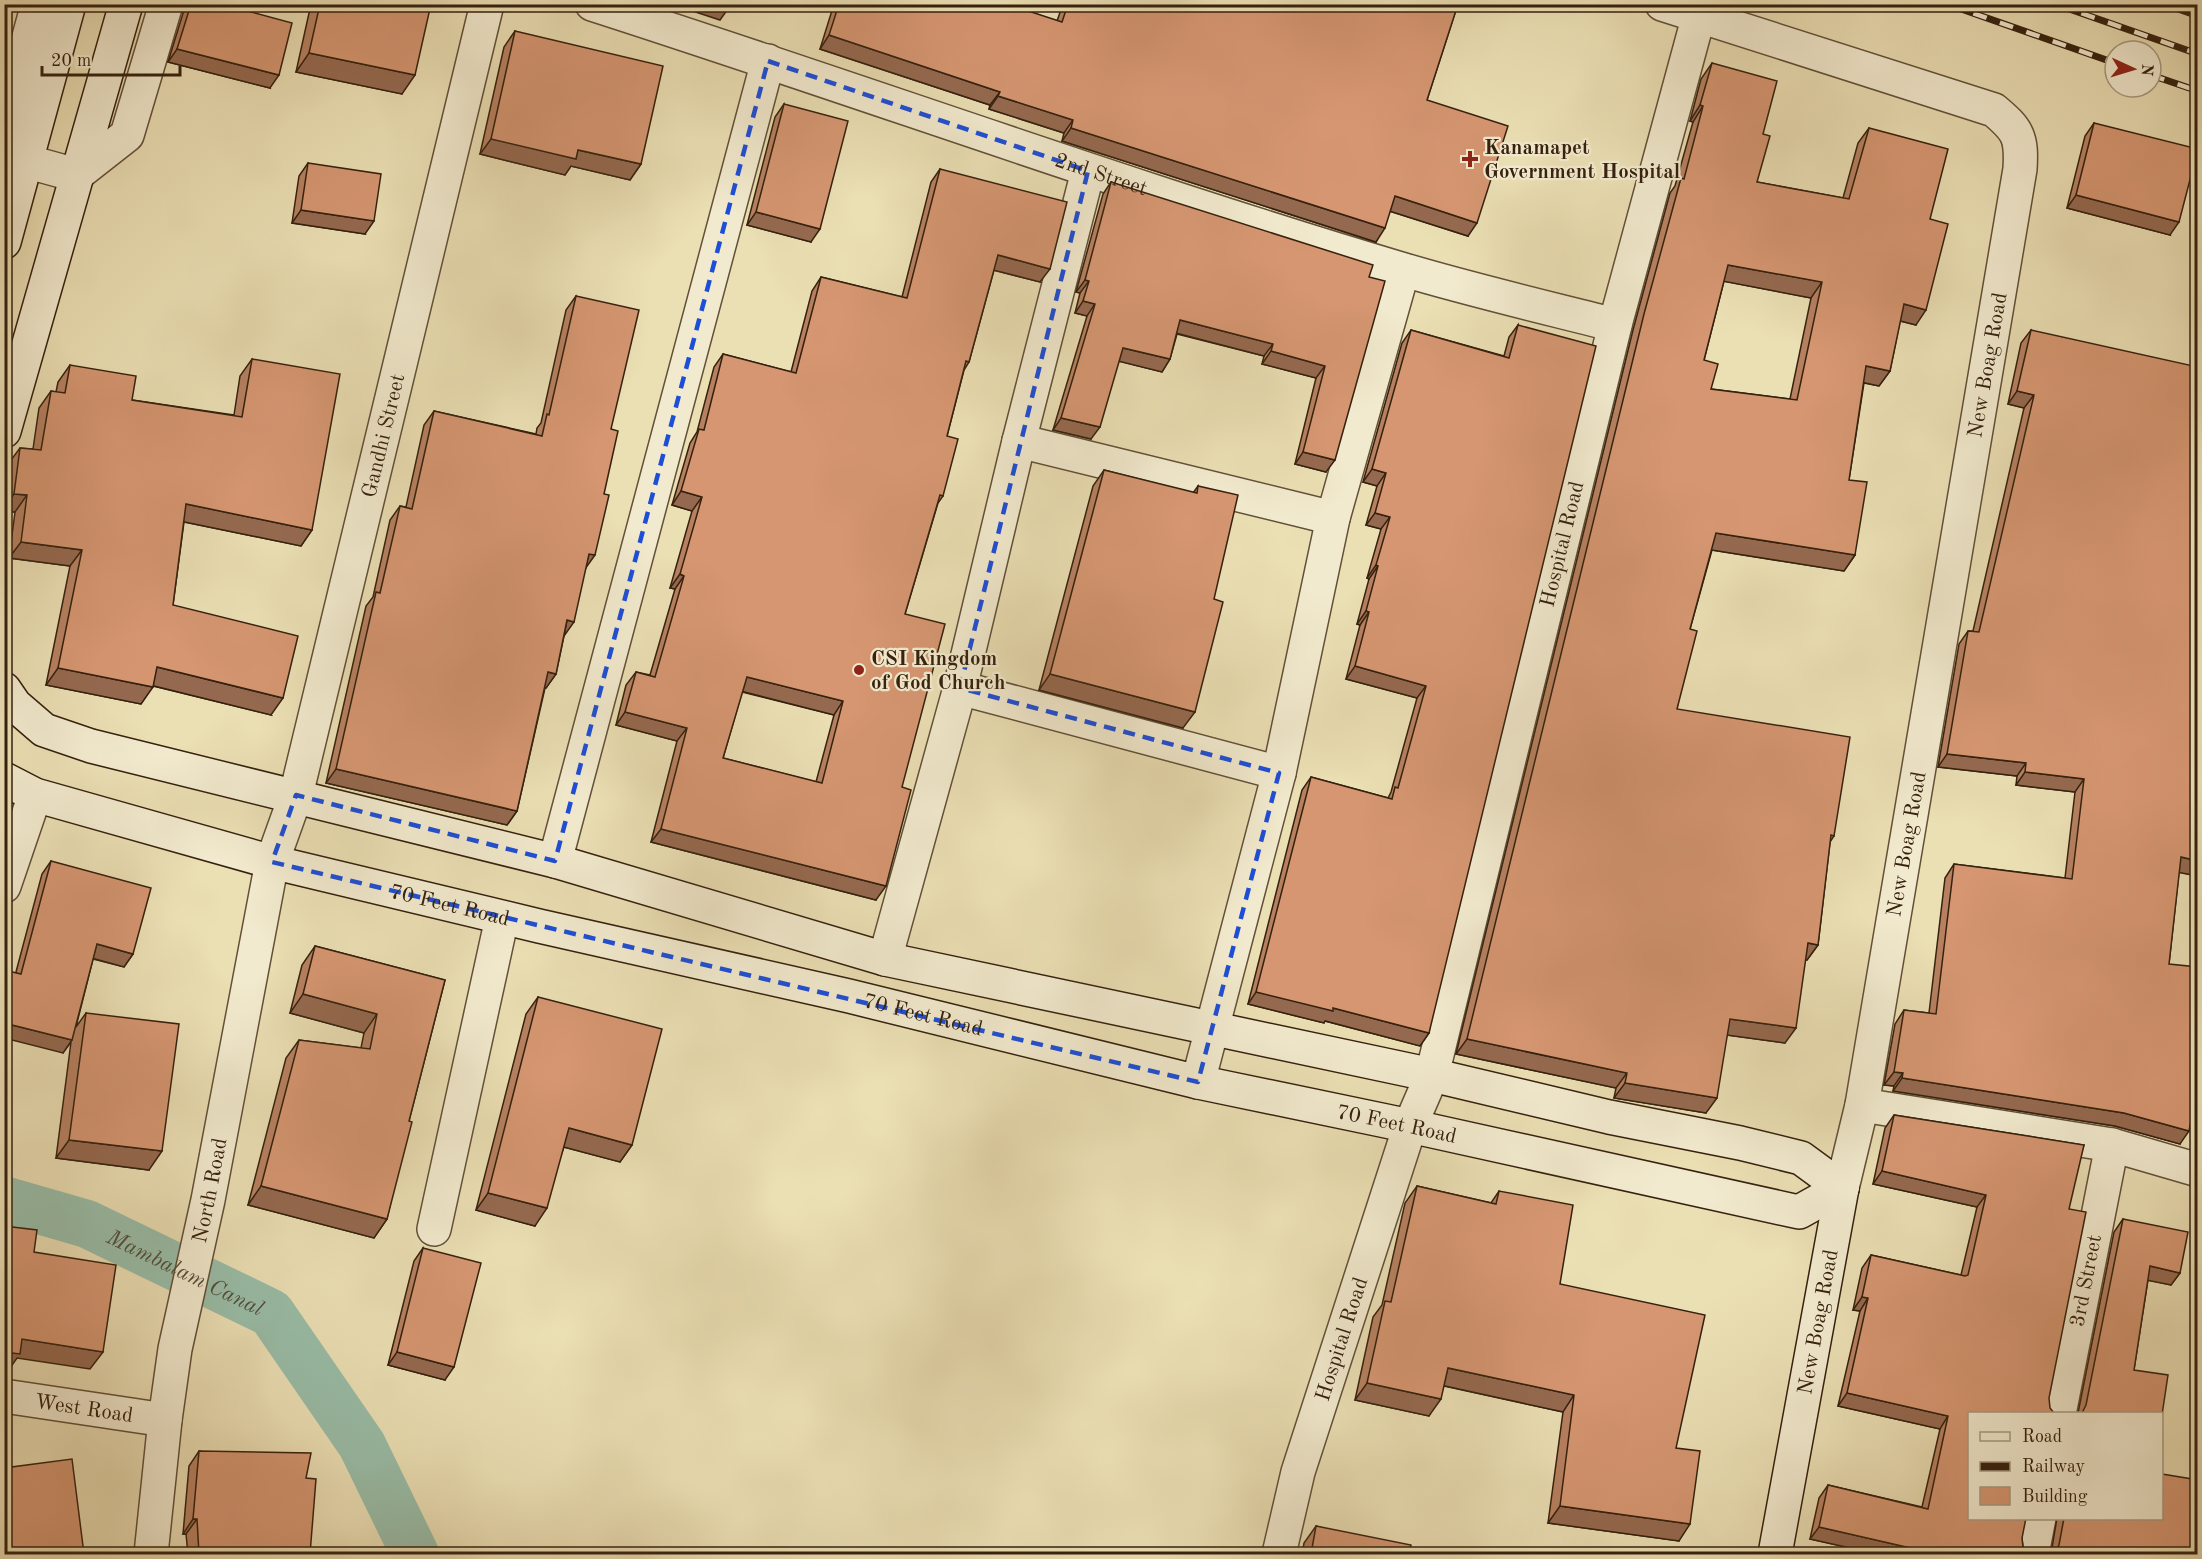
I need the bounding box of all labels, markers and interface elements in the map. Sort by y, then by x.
scale bar [42,39,180,77]
north arrow [2103,39,2163,99]
text: 20 m [51,52,91,70]
text: N [2138,63,2154,77]
place label: Kanamapet Government Hospital [1484,138,1680,183]
street label: 2nd Street [1052,150,1150,200]
marker: Kanamapet Government Hospital [1461,150,1479,168]
street label: New Boag Road [1965,291,2012,440]
street label: Gandhi Street [359,372,409,500]
street label: Hospital Road [1538,479,1589,609]
place label: CSI Kingdom of God Church [871,649,1006,694]
marker: CSI Kingdom of God Church [852,663,866,677]
street label: New Boag Road [1884,770,1931,919]
street label: 70 Feet Road [387,882,511,931]
street label: 70 Feet Road [861,991,985,1041]
street label: 70 Feet Road [1334,1102,1459,1148]
street label: North Road [190,1136,232,1245]
water label: Mambalam Canal [102,1226,267,1321]
street label: 3rd Street [2067,1233,2106,1329]
street label: New Boag Road [1795,1248,1843,1397]
street label: Hospital Road [1313,1275,1372,1404]
street label: West Road [33,1392,135,1427]
legend [1968,1412,2163,1520]
text: Road [2022,1428,2062,1446]
text: Railway [2022,1458,2085,1476]
text: Building [2022,1488,2088,1506]

